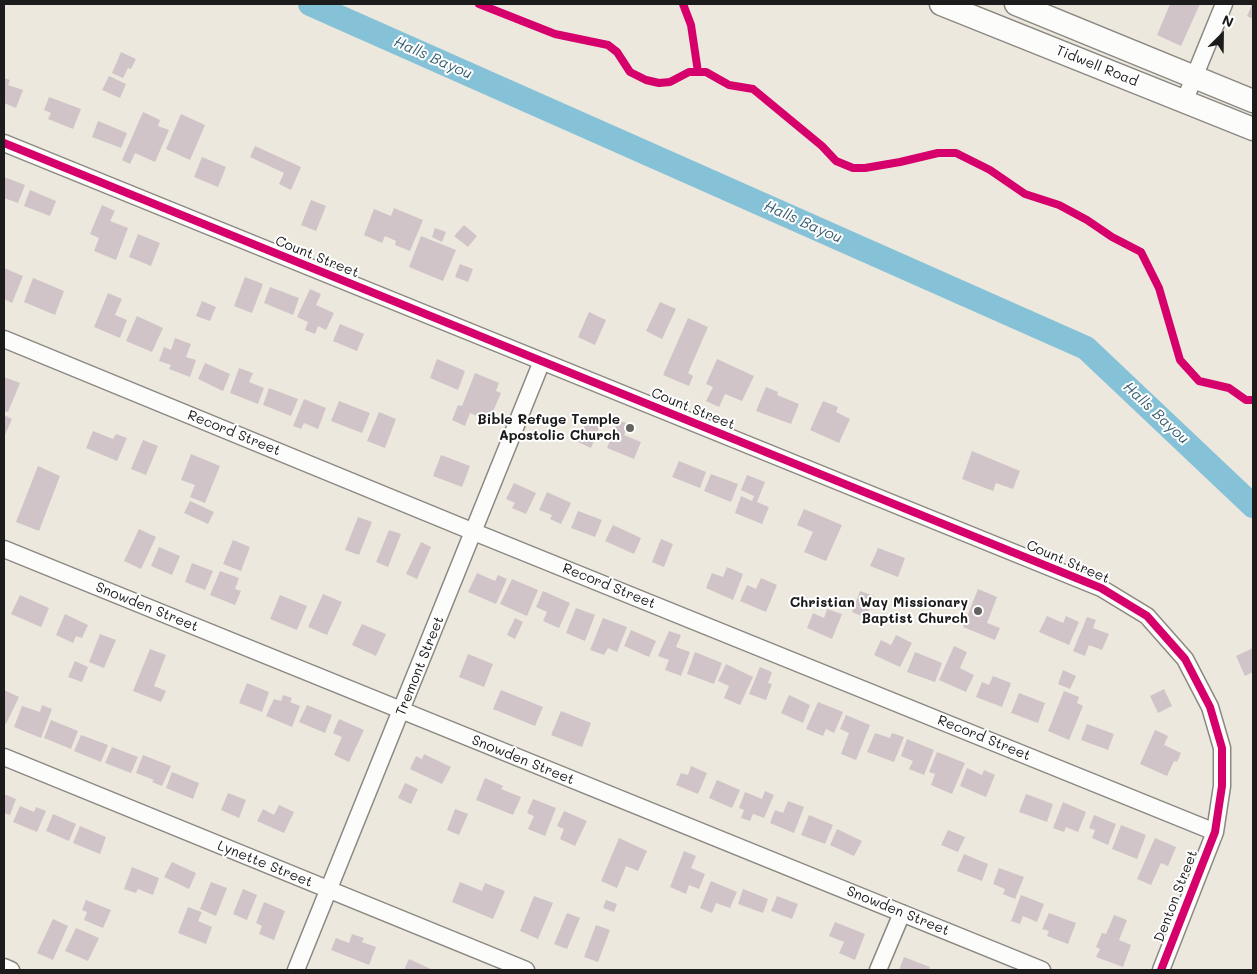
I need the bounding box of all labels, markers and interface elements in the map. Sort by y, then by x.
north arrow [1197,10,1247,60]
text: N [1219,10,1237,32]
water label: Halls Bayou [391,33,475,83]
street label: Tidwell Road [1054,42,1140,90]
water label: Halls Bayou [761,197,845,247]
street label: Count Street [273,233,361,281]
water label: Halls Bayou [1119,378,1193,448]
street label: Count Street [649,385,737,433]
street label: Record Street [185,407,283,459]
place label: Bible Refuge Temple Apostolic Church [477,412,620,444]
marker: Bible Refuge Temple Apostolic Church [624,422,636,434]
street label: Count Street [1024,537,1112,587]
street label: Record Street [560,560,658,612]
street label: Snowden Street [93,579,201,635]
place label: Christian Way Missionary Baptist Church [790,595,968,628]
marker: Christian Way Missionary Baptist Church [972,605,984,617]
street label: Tremont Street [392,614,448,718]
street label: Record Street [935,712,1033,764]
street label: Snowden Street [469,732,577,788]
street label: Lynette Street [215,837,315,891]
street label: Denton Street [1151,848,1201,944]
street label: Snowden Street [844,883,952,939]

